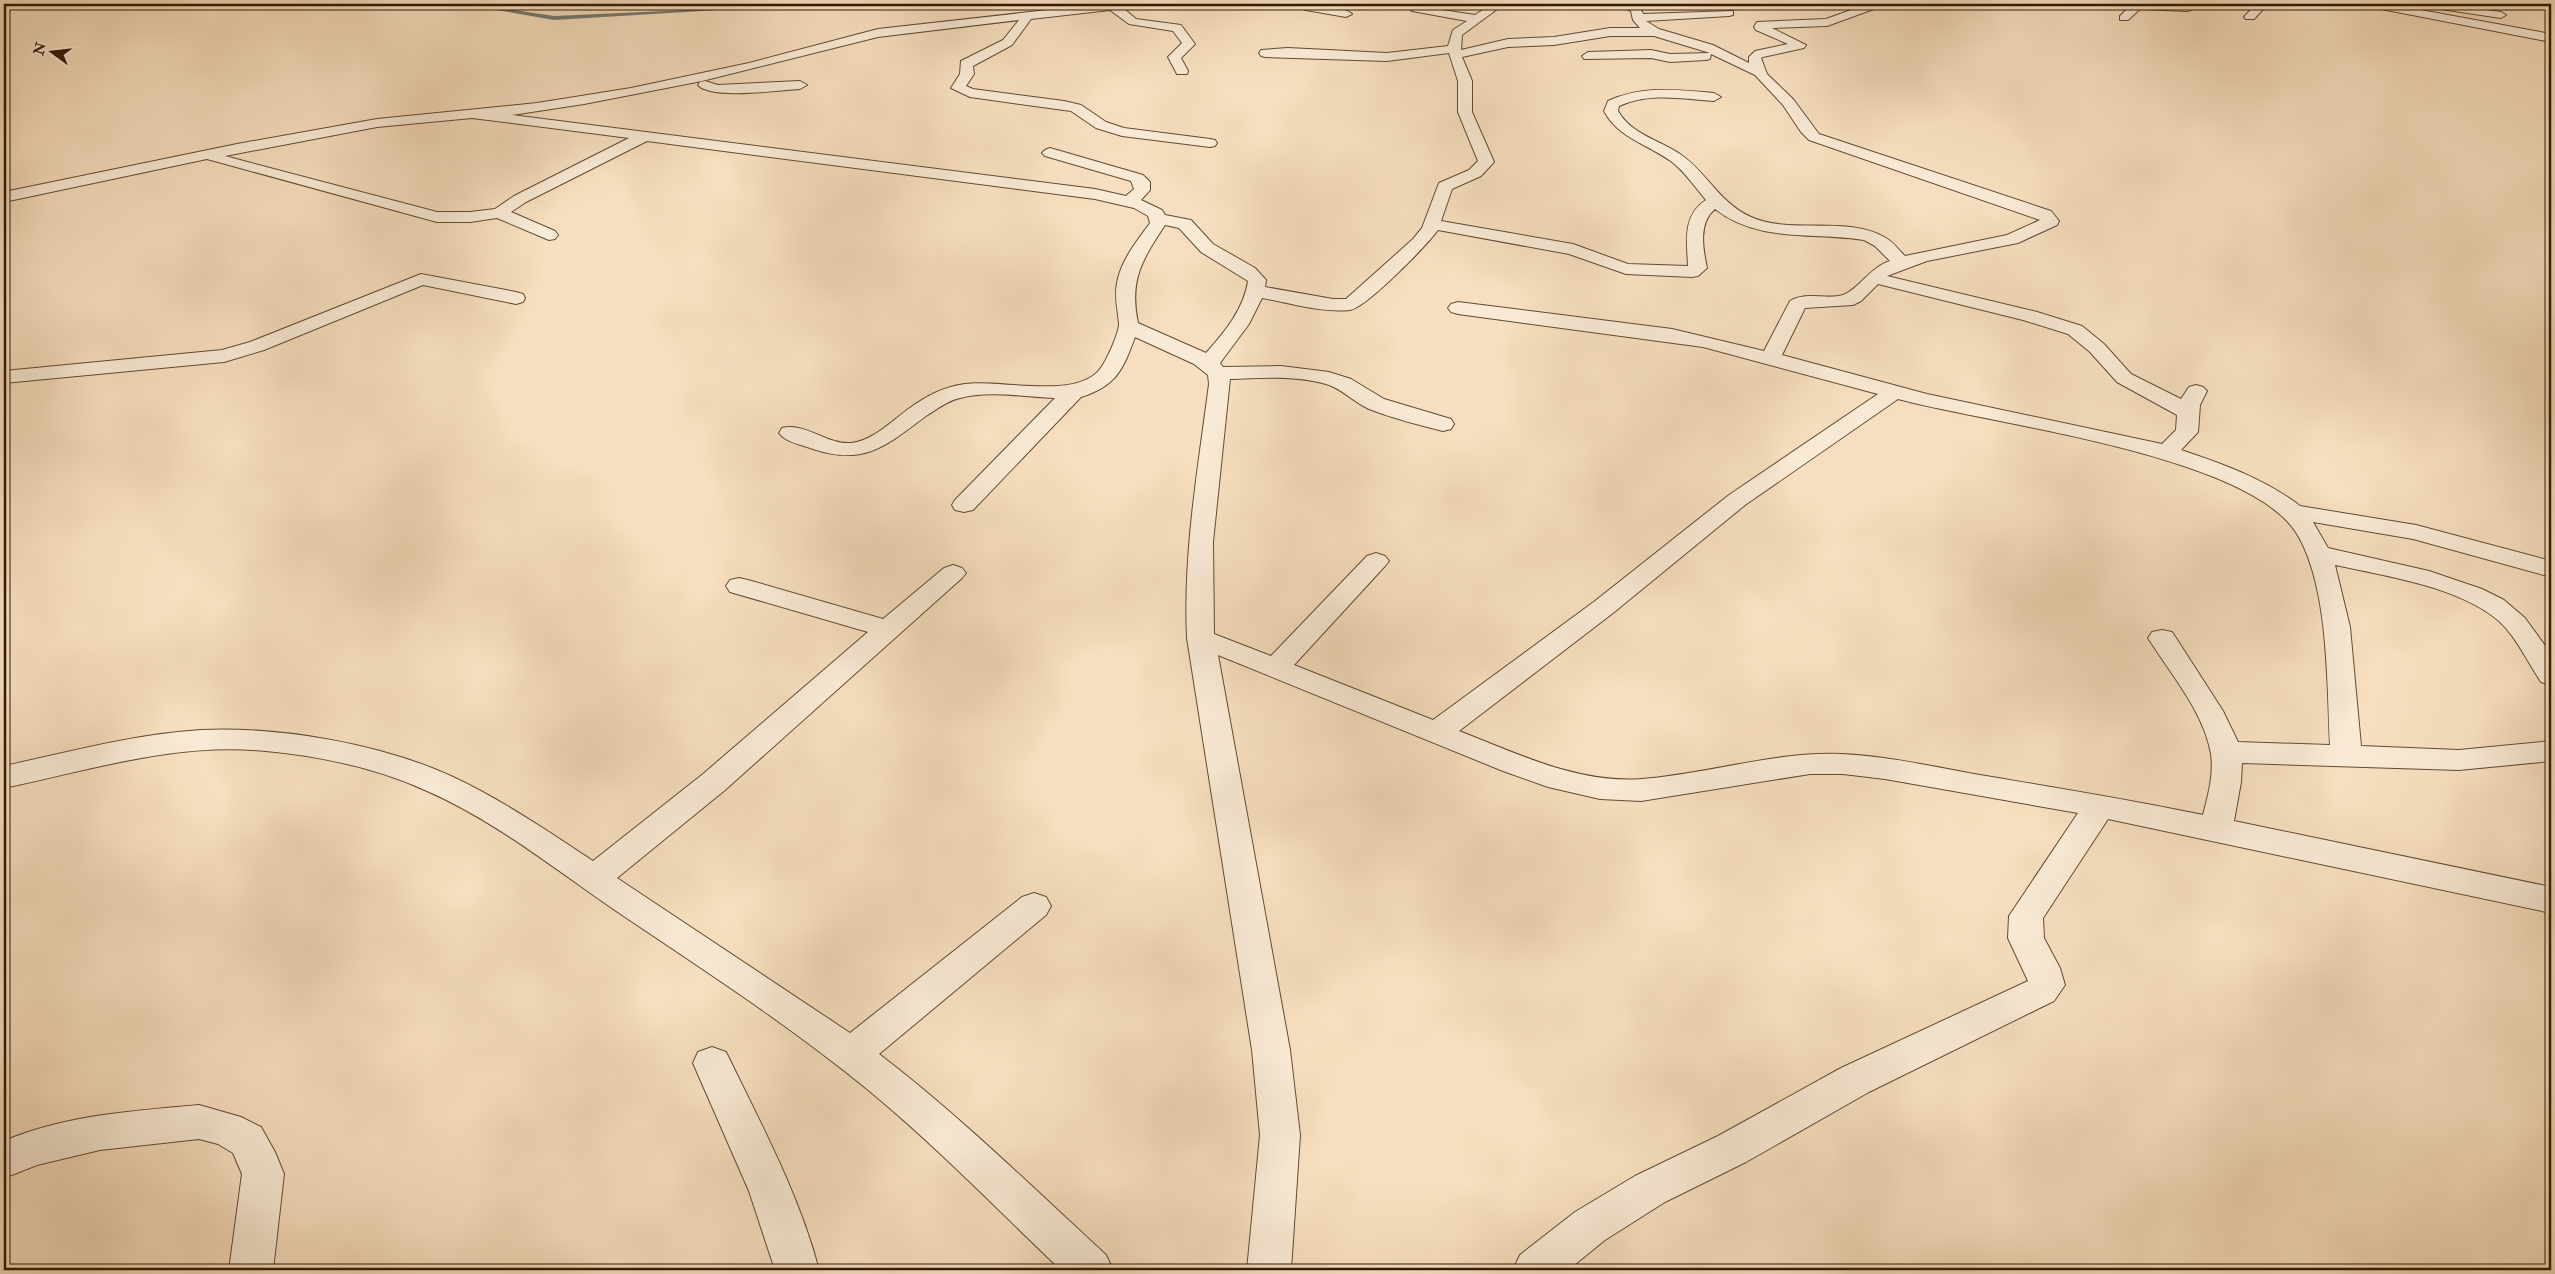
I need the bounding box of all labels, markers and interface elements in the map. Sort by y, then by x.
north arrow [28,28,78,78]
text: N [30,40,50,58]

